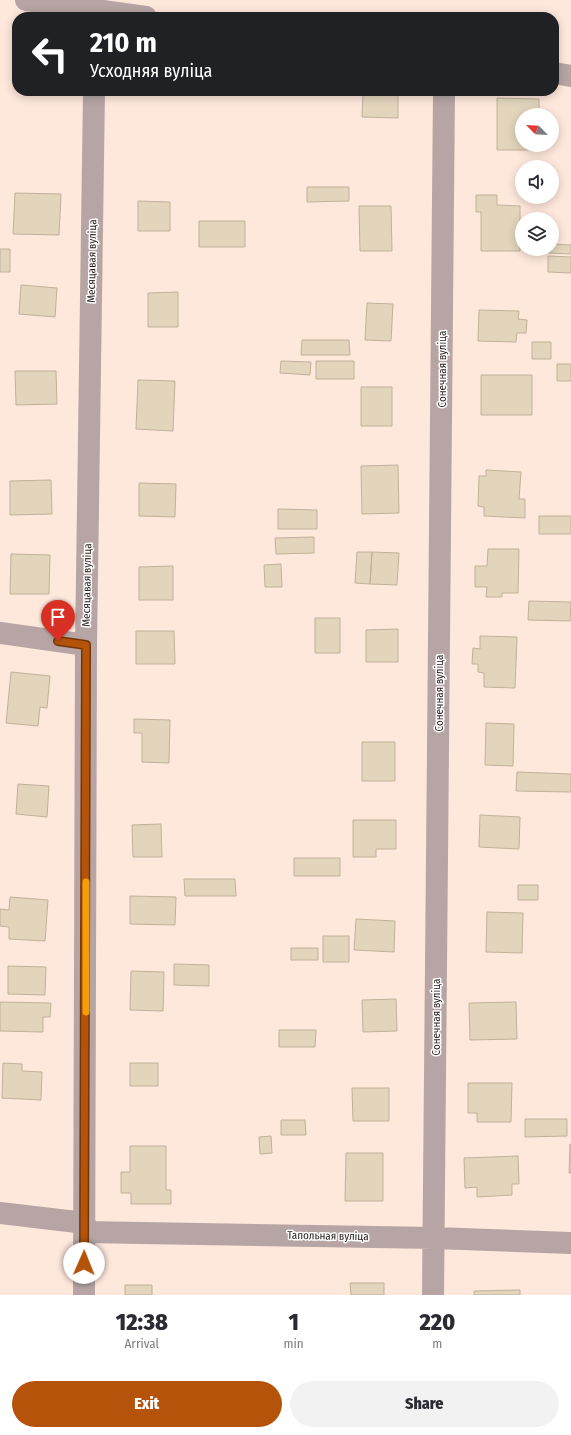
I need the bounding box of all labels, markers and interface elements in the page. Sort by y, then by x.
text: 210 m [90,26,157,59]
icon: left [24,28,76,80]
text: Усходняя вуліца [90,60,212,82]
north arrow [515,108,559,152]
map controls [515,108,559,256]
button: sound [515,160,559,204]
button: layers [515,212,559,256]
street label: Месяцавая вуліца [85,219,99,303]
street label: Сонечная вуліца [436,331,449,407]
street label: Месяцавая вуліца [80,543,94,627]
pin [41,600,75,641]
icon: arrive [47,606,69,628]
street label: Сонечная вуліца [433,655,446,731]
street label: Сонечная вуліца [430,979,443,1055]
street label: Тапольная вуліца [287,1229,369,1243]
position arrow [63,1242,105,1284]
text: 12:38 [116,1308,168,1336]
text: 1 [288,1308,299,1336]
text: 220 [419,1308,455,1336]
text: Arrival [125,1336,159,1351]
text: min [284,1336,304,1351]
text: m [432,1336,442,1351]
button: Exit [12,1381,282,1427]
button: Share [290,1381,559,1427]

